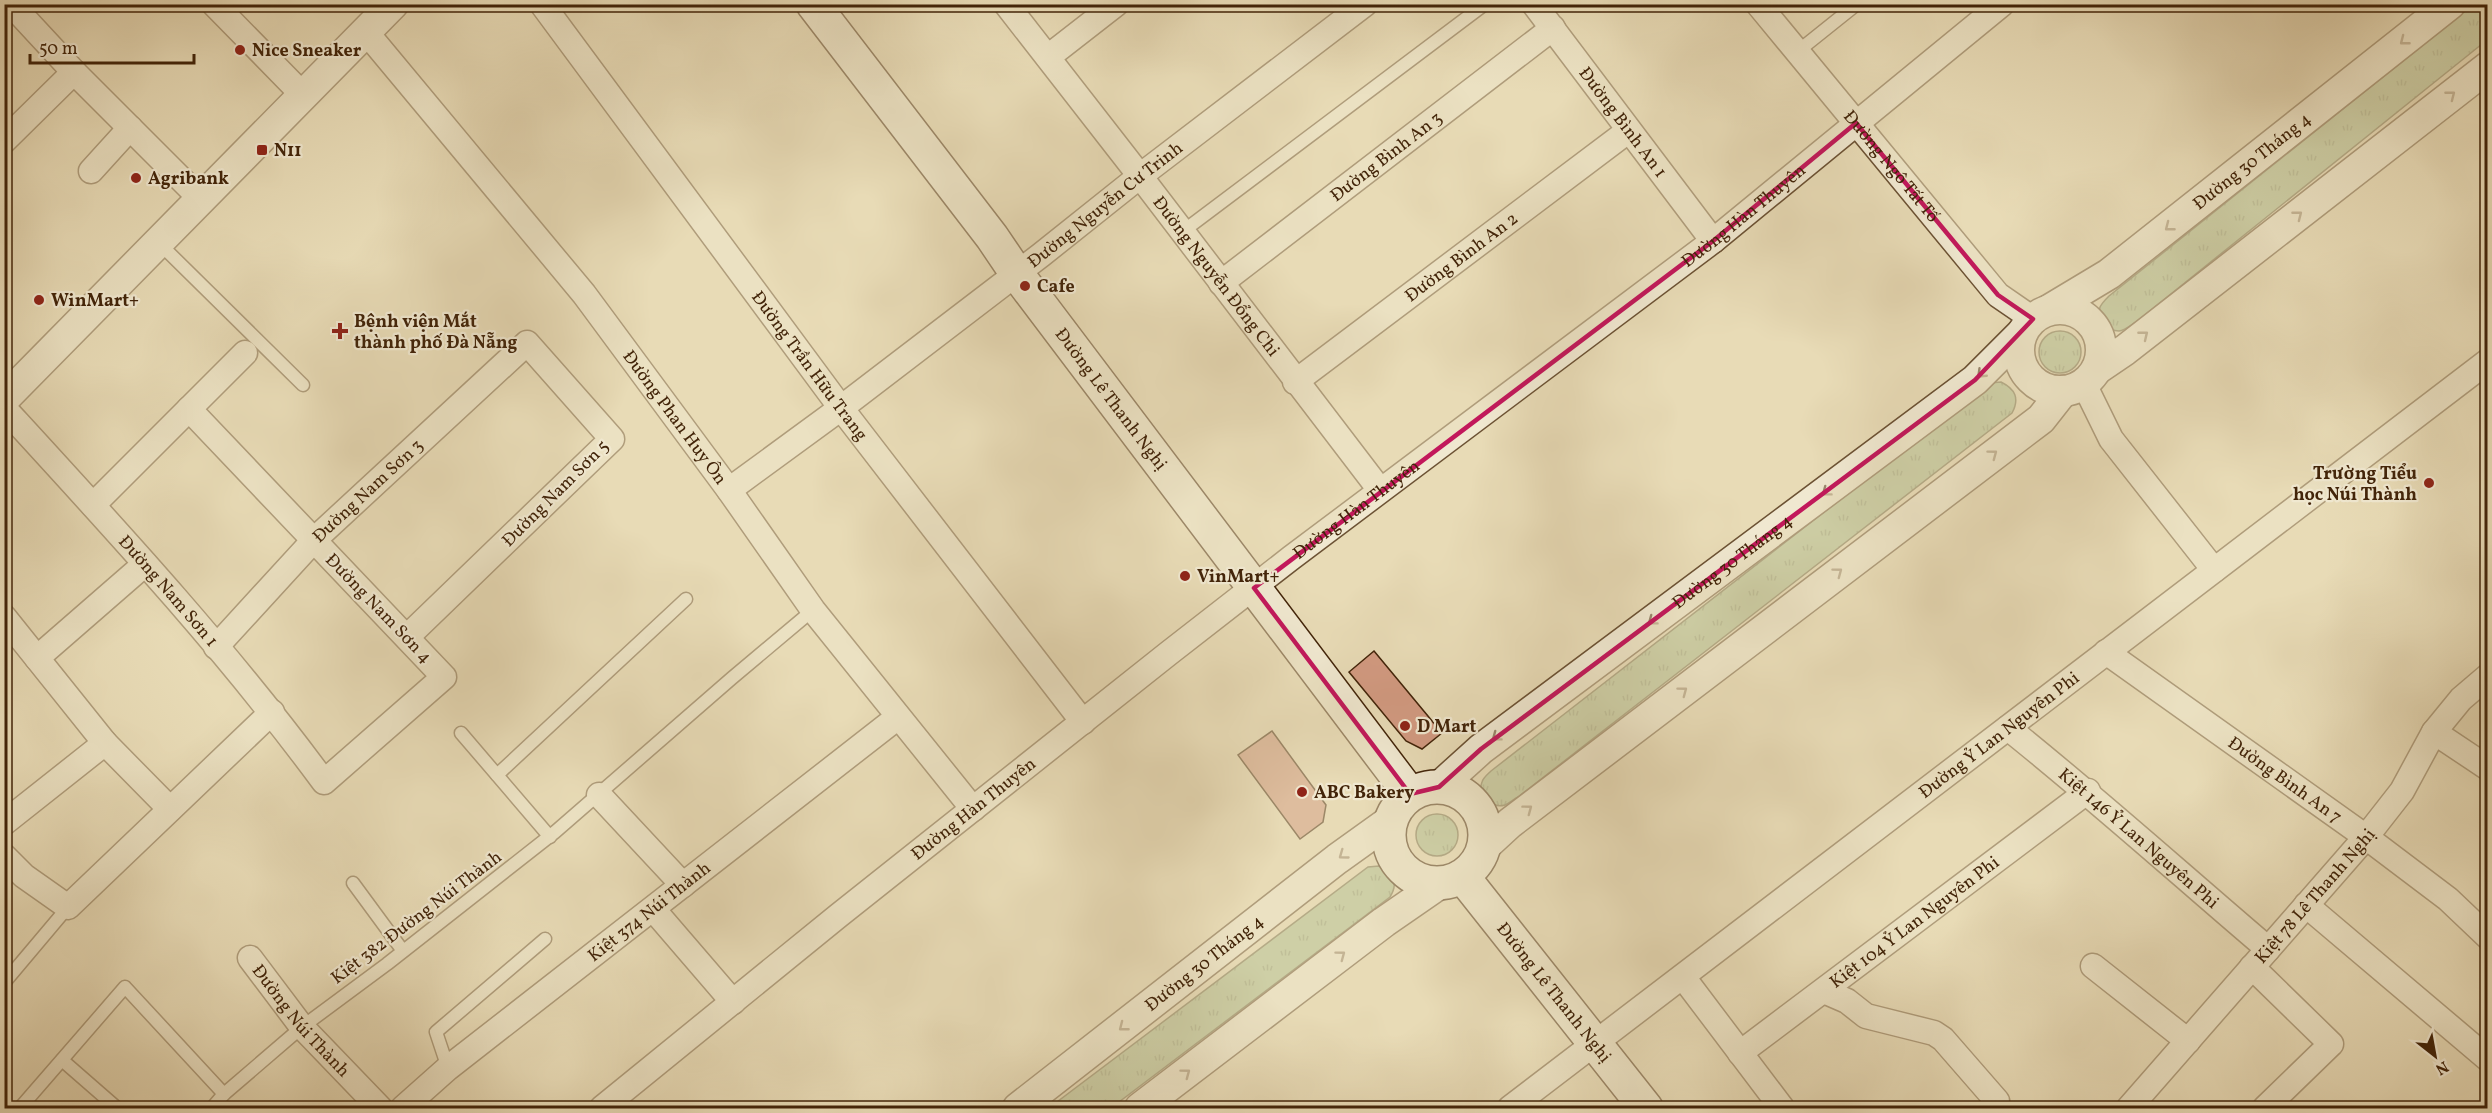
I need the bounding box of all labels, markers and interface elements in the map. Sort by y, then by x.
scale bar [30,27,194,65]
one-way arrow [2400,33,2411,44]
text: 50 m [39,37,78,62]
place label: Nice Sneaker [252,39,362,64]
marker: Nice Sneaker [233,43,247,57]
street label: Đường Bình An 1 [1572,62,1672,184]
one-way arrow [2445,91,2456,102]
street label: Đường Ngô Tất Tố [1837,105,1945,229]
street label: Đường Bình An 3 [1326,106,1448,209]
street label: Đường 30 Tháng 4 [2188,108,2317,217]
street label: Đường Nguyễn Cư Trinh [1023,136,1189,275]
place label: N11 [274,139,302,164]
marker: N11 [255,143,269,157]
street label: Đường Hàn Thuyên [1677,159,1812,274]
place label: Agribank [148,167,229,192]
marker: Agribank [129,171,143,185]
street label: Đường Nguyễn Đổng Chi [1146,191,1285,363]
street label: Đường Bình An 2 [1400,207,1524,309]
one-way arrow [2291,211,2302,222]
one-way arrow [2165,219,2176,230]
place label: Cafe [1037,275,1075,300]
marker: Cafe [1018,279,1032,293]
street label: Đường Trần Hữu Trang [745,286,873,447]
place label: WinMart+ [51,289,139,314]
marker: WinMart+ [32,293,46,307]
place label: Bệnh viện Mắt thành phố Đà Nẵng [354,310,518,356]
marker: Bệnh viện Mắt thành phố Đà Nẵng [331,322,349,340]
street label: Đường Lê Thanh Nghị [1048,323,1172,476]
one-way arrow [2137,331,2148,342]
street label: Đường Phan Huy Ôn [616,346,732,491]
one-way arrow [1977,367,1987,378]
street label: Đường Nam Sơn 3 [308,434,429,549]
street label: Đường Nam Sơn 5 [497,435,615,553]
one-way arrow [1987,451,1998,462]
street label: Đường Hàn Thuyên [1288,454,1426,566]
place label: Trường Tiểu học Núi Thành [2293,462,2417,508]
marker: Trường Tiểu học Núi Thành [2422,476,2436,490]
one-way arrow [1821,484,1832,495]
street label: Đường 30 Tháng 4 [1668,509,1798,616]
street label: Đường Nam Sơn 1 [112,531,223,653]
street label: Đường Nam Sơn 4 [319,548,437,670]
place label: VinMart+ [1197,565,1279,590]
marker: VinMart+ [1178,569,1192,583]
one-way arrow [1832,569,1843,580]
one-way arrow [1648,613,1659,624]
street label: Đường Ỷ Lan Nguyên Phi [1914,666,2085,805]
one-way arrow [1677,687,1688,698]
place label: D Mart [1417,715,1477,740]
marker: D Mart [1398,719,1412,733]
one-way arrow [1492,730,1503,741]
street label: Đường Bình An 7 [2222,731,2347,830]
street label: Đường Hàn Thuyên [906,752,1042,867]
street label: Kiệt 146 Ỷ Lan Nguyên Phi [2052,763,2224,915]
place label: ABC Bakery [1314,781,1414,806]
marker: ABC Bakery [1295,785,1309,799]
one-way arrow [1521,805,1532,816]
street label: Kiệt 78 Lê Thanh Nghị [2250,824,2382,970]
street label: Kiệt 382 Đường Núi Thành [326,845,508,991]
one-way arrow [1339,848,1350,859]
street label: Kiệt 104 Ỷ Lan Nguyên Phi [1825,851,2005,995]
street label: Kiệt 374 Núi Thành [583,856,717,968]
street label: Đường 30 Tháng 4 [1140,910,1270,1018]
street label: Đường Lê Thanh Nghị [1490,918,1617,1069]
one-way arrow [1335,951,1346,962]
street label: Đường Núi Thành [245,960,355,1084]
one-way arrow [1119,1019,1130,1030]
north arrow [2405,1026,2465,1086]
text: N [2431,1055,2452,1080]
one-way arrow [1180,1069,1191,1080]

